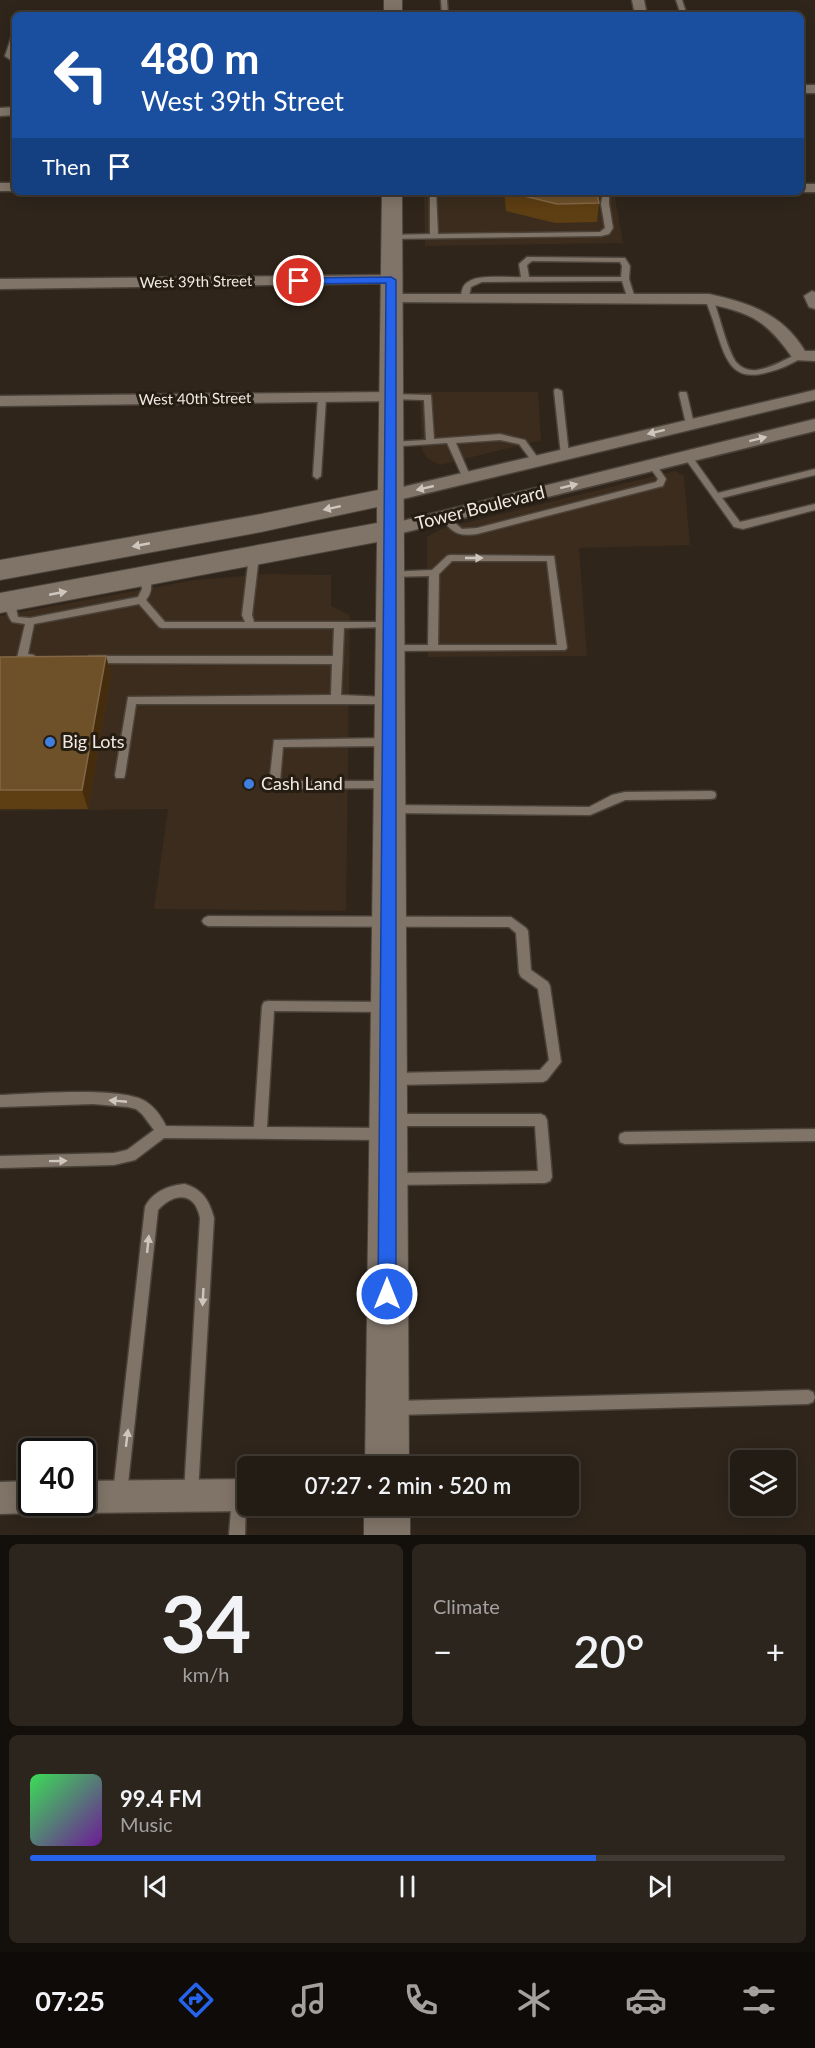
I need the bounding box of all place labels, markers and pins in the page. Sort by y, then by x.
pin [273,255,324,306]
place label: Big Lots [62,730,125,752]
marker: Big Lots [43,735,57,749]
place label: Cash Land [261,772,343,794]
marker: Cash Land [242,777,256,791]

